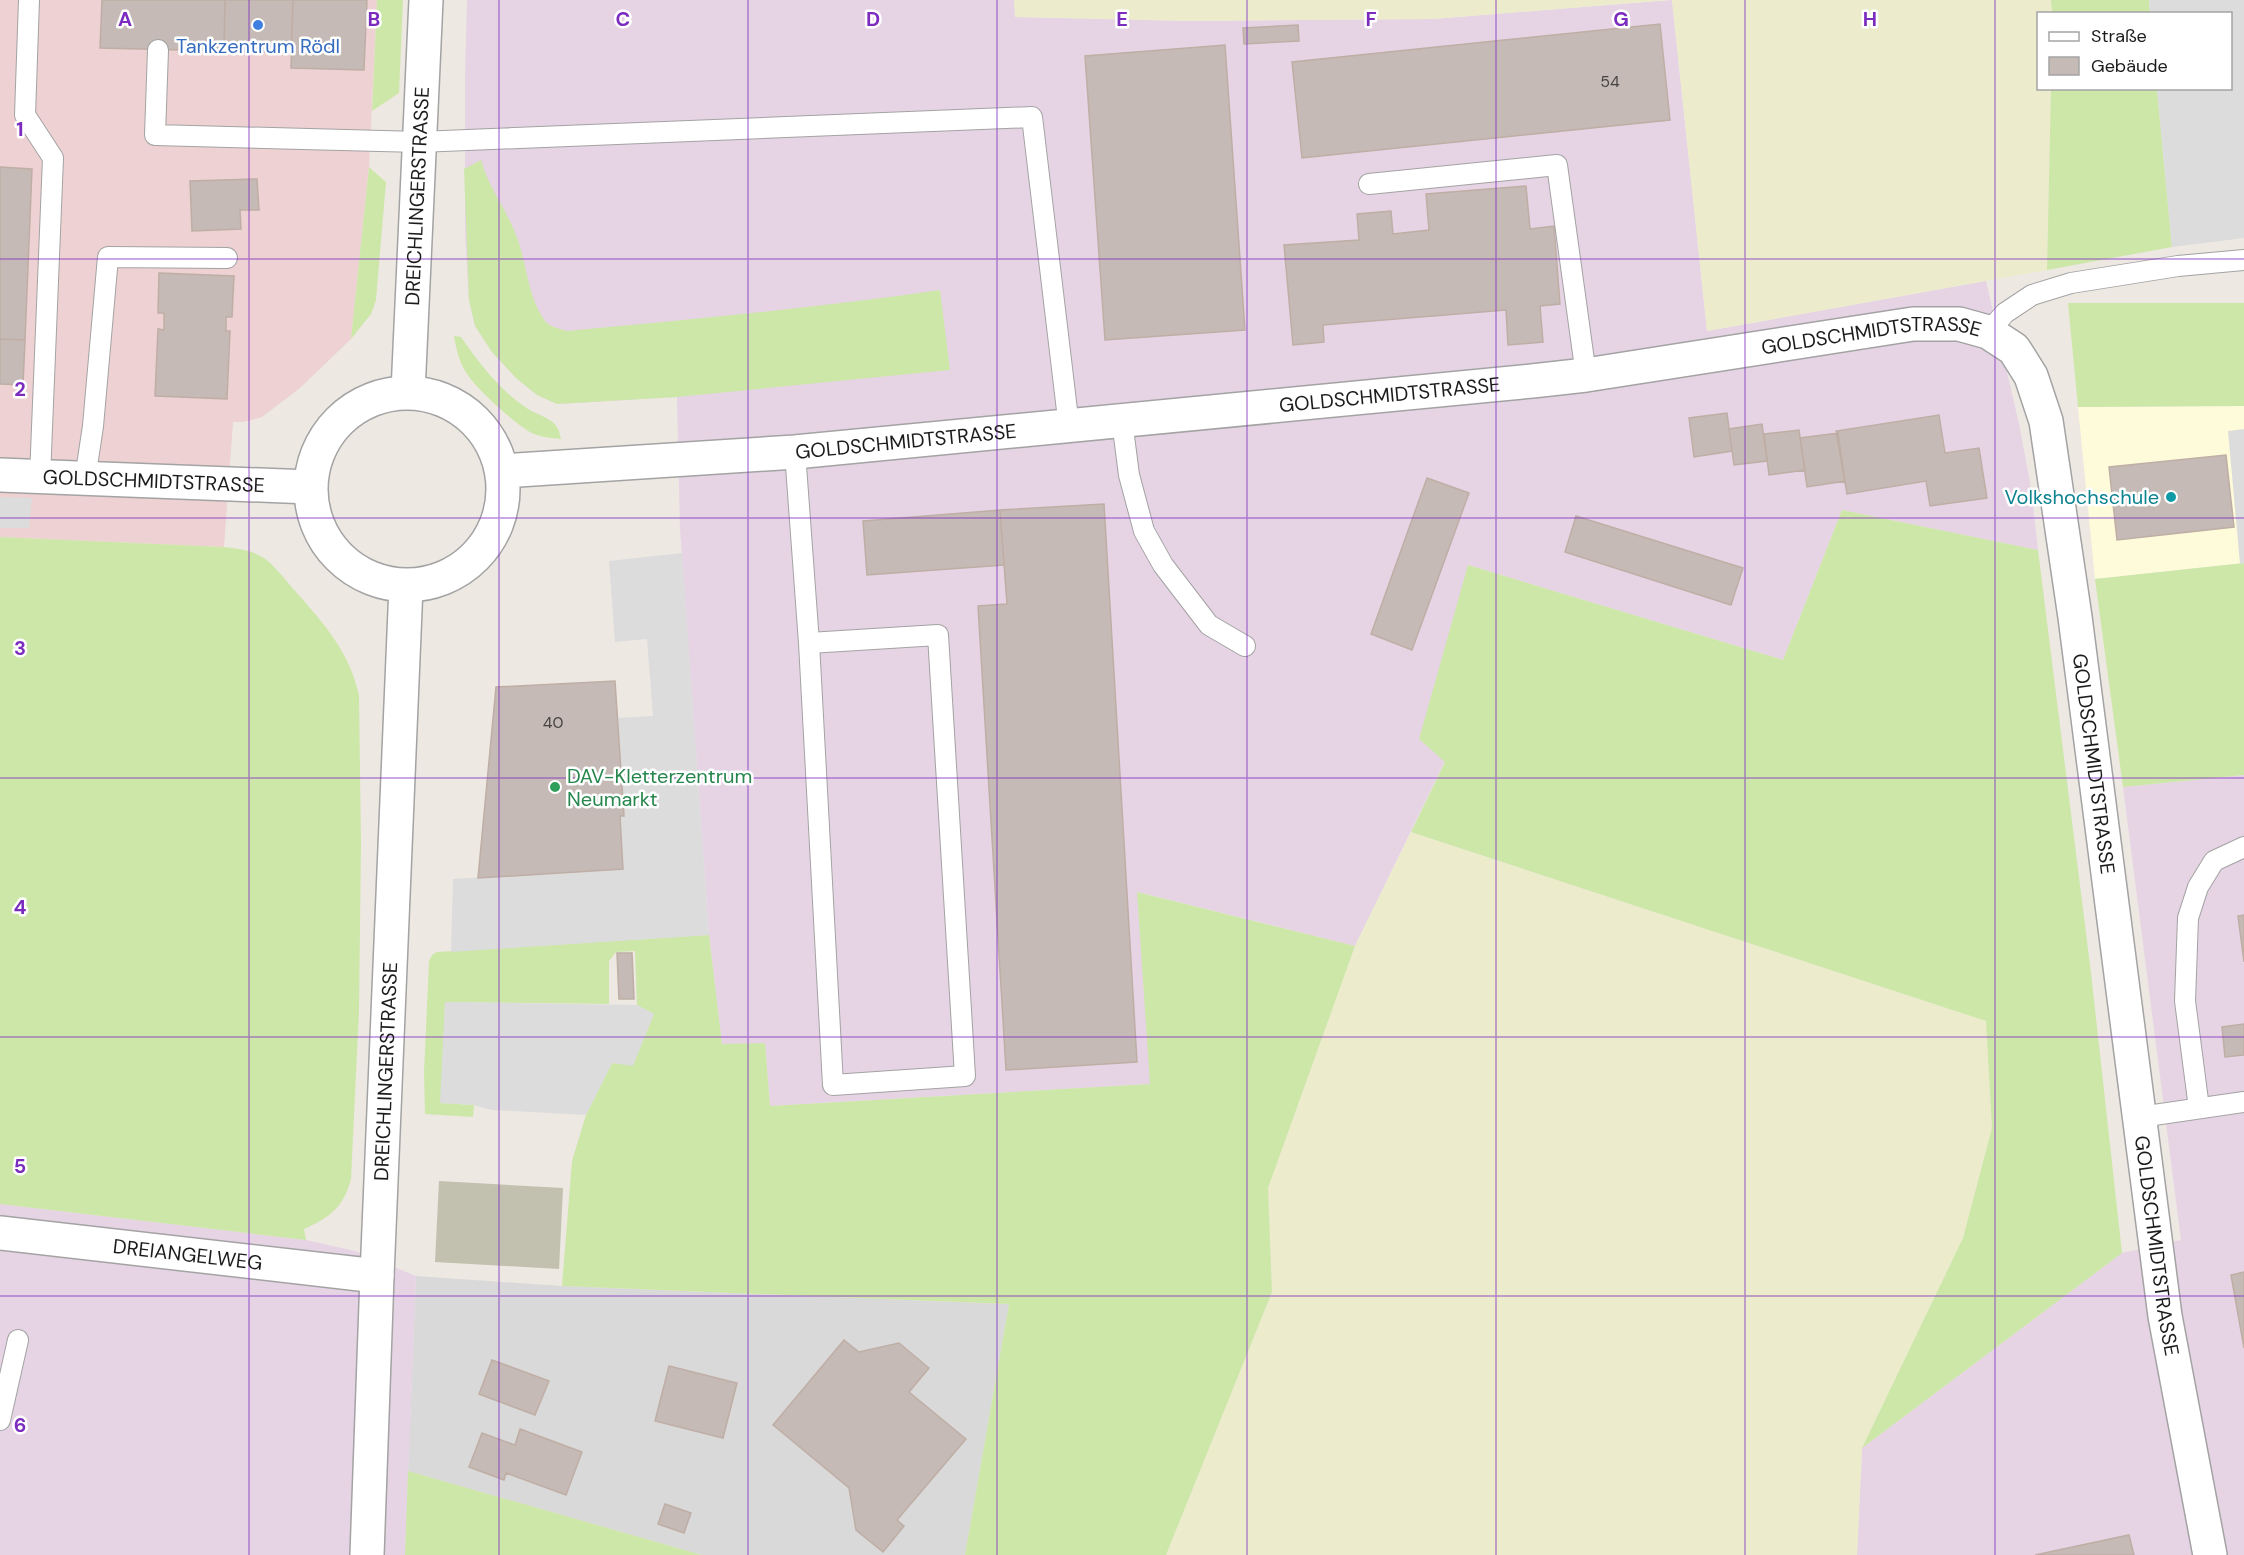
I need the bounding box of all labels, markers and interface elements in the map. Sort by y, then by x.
text: A [118,6,132,32]
text: B [368,6,380,32]
text: C [616,6,630,32]
text: D [866,6,880,32]
text: E [1116,6,1128,32]
text: F [1365,6,1377,32]
text: G [1613,6,1629,32]
text: H [1863,6,1877,32]
legend [2037,12,2232,90]
marker: Tankzentrum Rödl [251,18,265,32]
text: Straße [2091,24,2147,48]
place label: Tankzentrum Rödl [176,33,340,59]
text: Gebäude [2091,54,2168,78]
house number: 54 [1600,71,1620,92]
street label: DREICHLINGERSTRASSE [399,86,435,306]
text: 1 [16,116,24,142]
street label: GOLDSCHMIDTSTRASSE [1759,311,1984,360]
street label: GOLDSCHMIDTSTRASSE [1278,371,1501,418]
text: 2 [14,376,26,402]
street label: GOLDSCHMIDTSTRASSE [794,418,1018,465]
street label: GOLDSCHMIDTSTRASSE [42,464,265,498]
place label: Volkshochschule [2005,484,2159,510]
marker: Volkshochschule [2164,490,2178,504]
text: 3 [14,635,26,661]
street label: GOLDSCHMIDTSTRASSE [2067,652,2121,876]
house number: 40 [543,712,563,733]
place label: DAV-Kletterzentrum Neumarkt [567,763,752,812]
marker: DAV-Kletterzentrum Neumarkt [548,780,562,794]
text: 4 [14,894,27,920]
street label: DREICHLINGERSTRASSE [368,961,403,1181]
street label: GOLDSCHMIDTSTRASSE [2129,1134,2185,1358]
text: 5 [14,1153,26,1179]
street label: DREIANGELWEG [112,1233,264,1276]
text: 6 [14,1412,26,1438]

